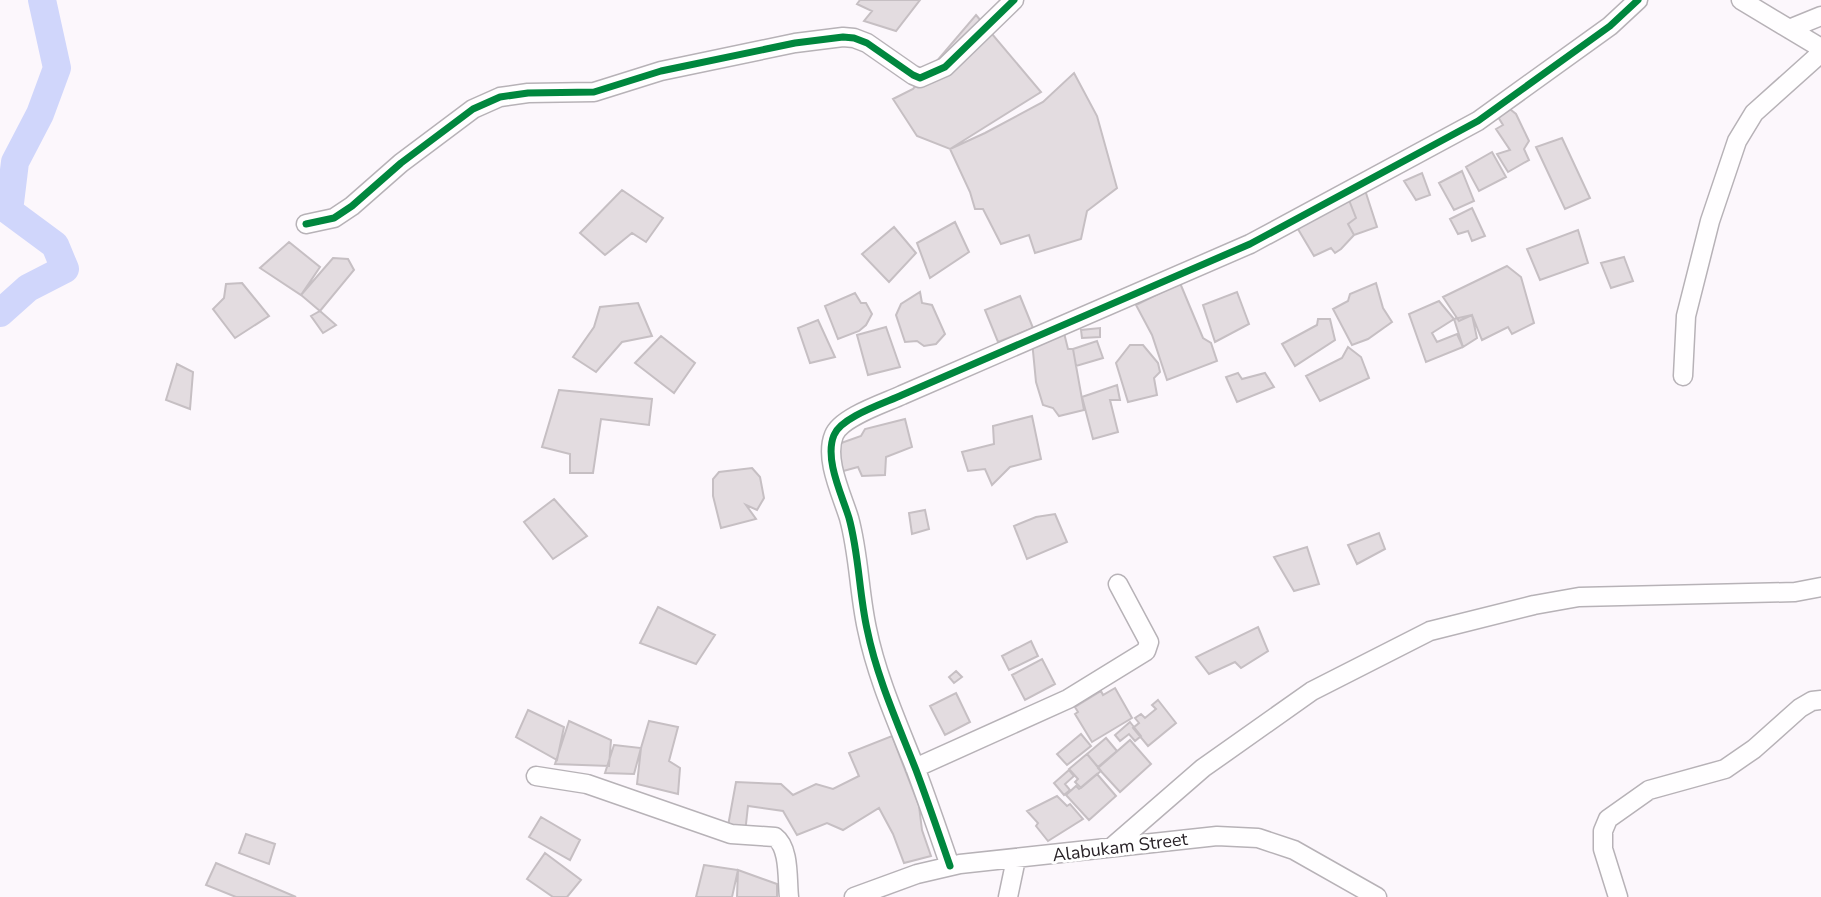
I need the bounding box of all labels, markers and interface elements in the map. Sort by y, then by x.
street label: Alabukam Street [1051,827,1190,867]

